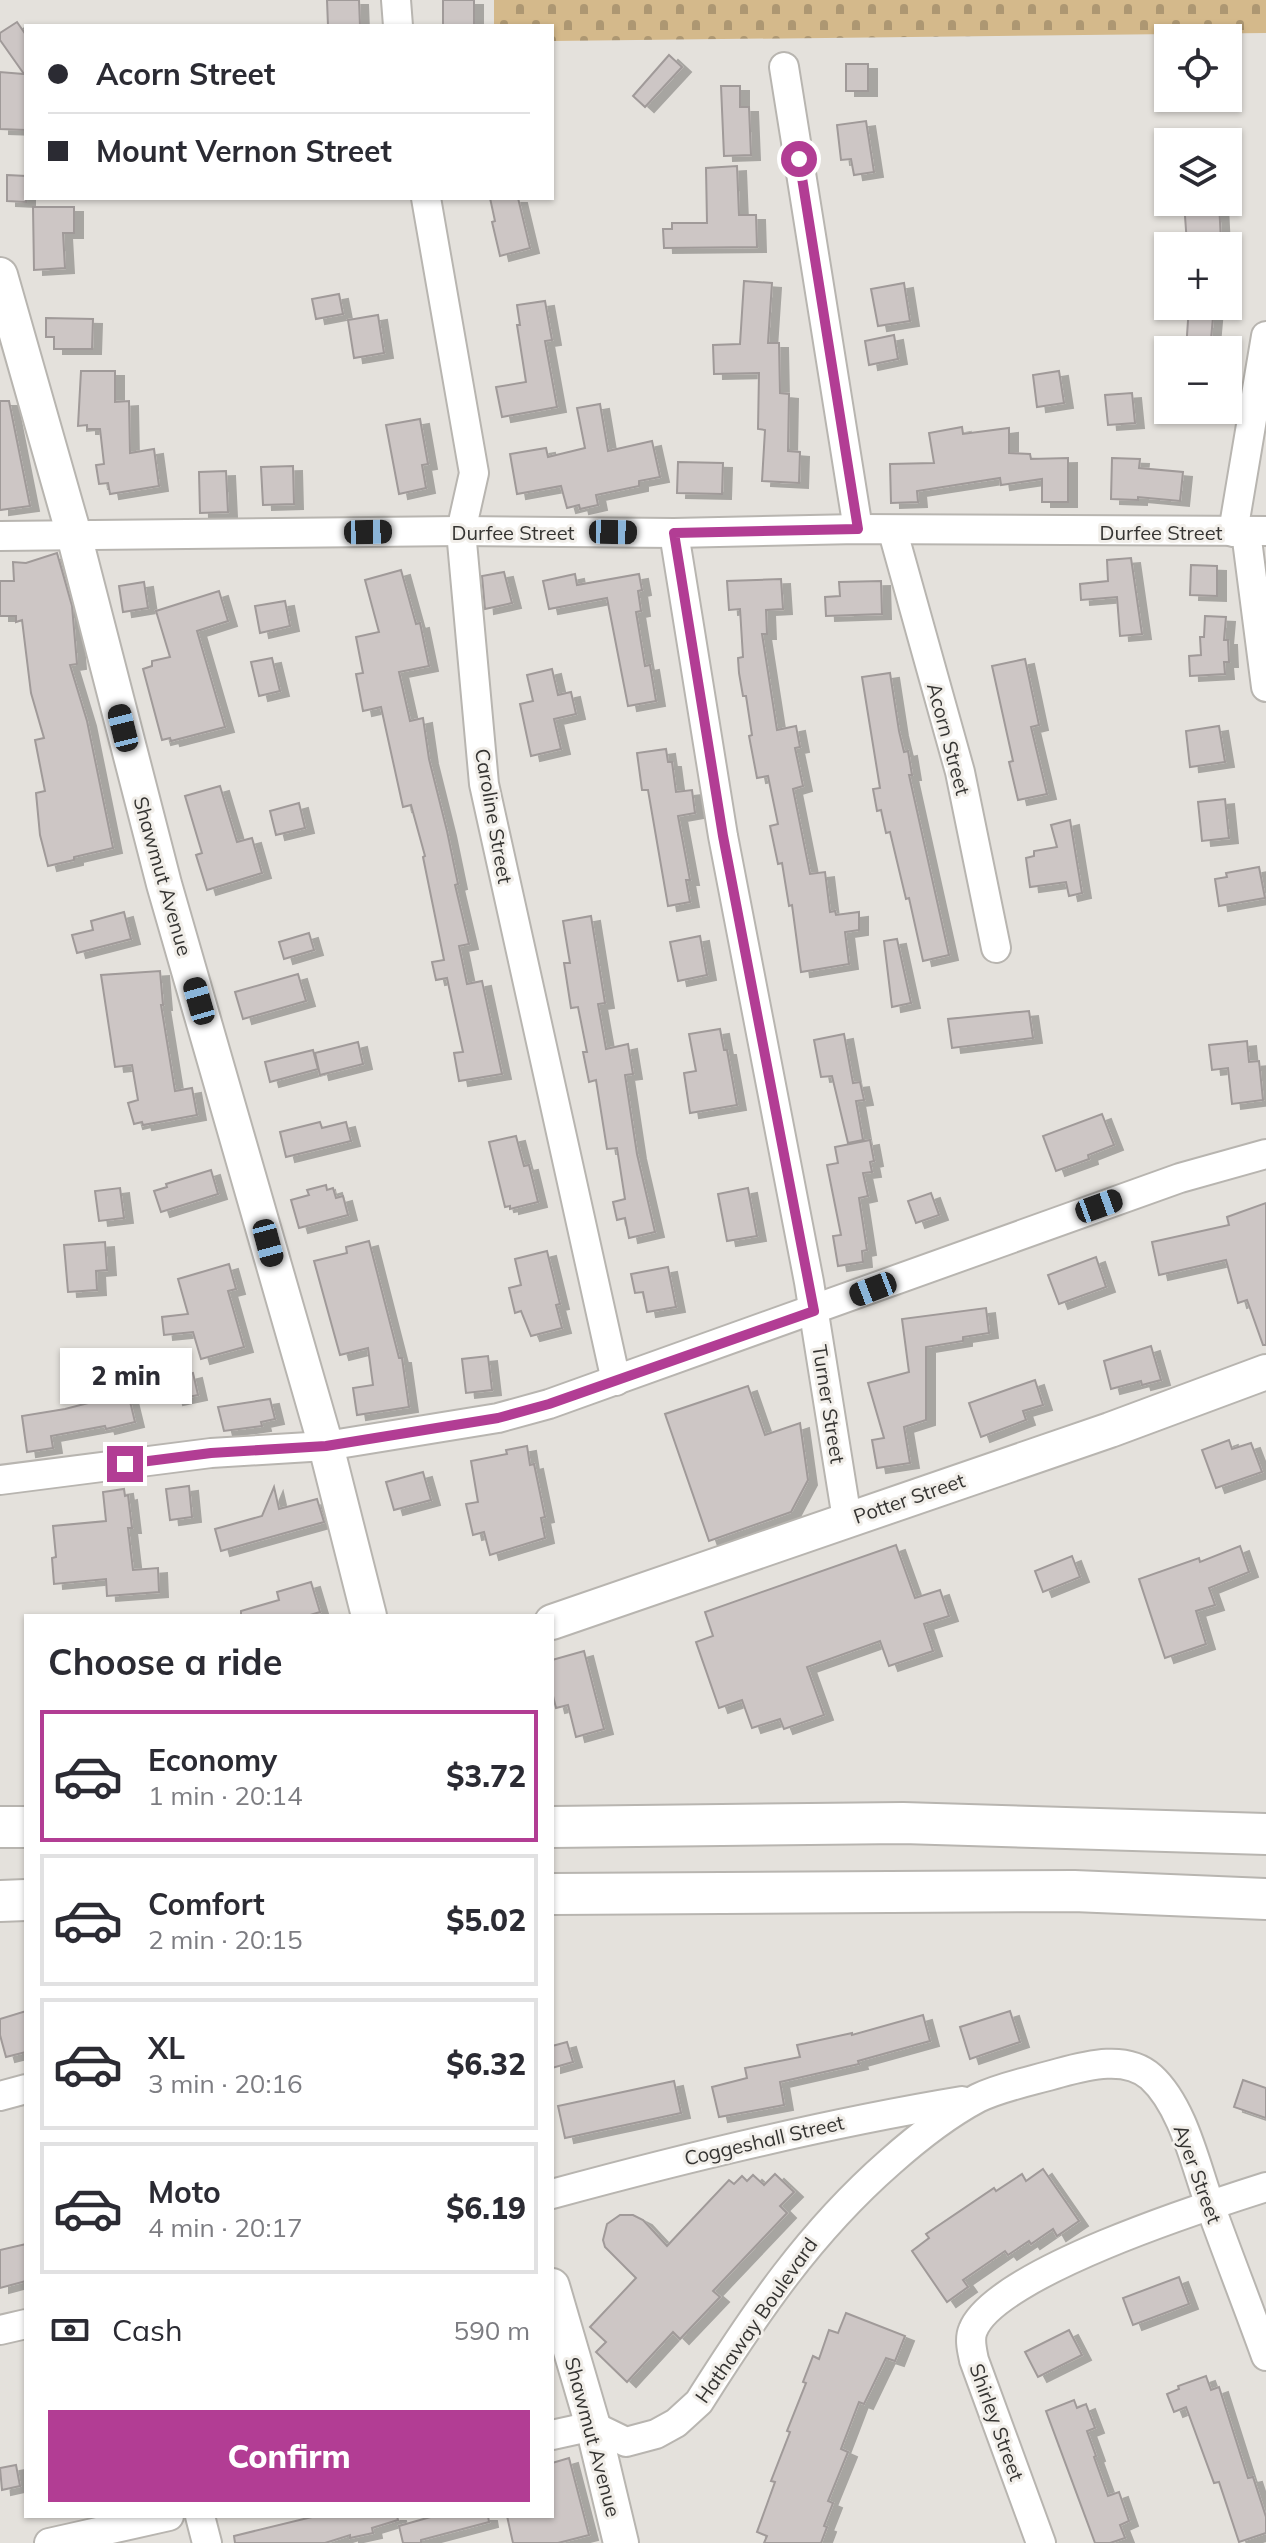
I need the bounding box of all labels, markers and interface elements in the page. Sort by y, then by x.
map controls [1154,24,1242,424]
button: locate [1154,24,1242,112]
text: Acorn Street [96,55,275,93]
button: layers [1154,128,1242,216]
text: Mount Vernon Street [96,132,392,170]
route start [781,141,817,177]
button: + [1154,232,1242,320]
button: − [1154,336,1242,424]
car [344,520,392,544]
street label: Durfee Street [451,520,575,545]
car [589,520,637,544]
street label: Durfee Street [1099,520,1223,545]
street label: Acorn Street [922,680,976,798]
car [106,702,140,754]
street label: Caroline Street [470,747,518,885]
street label: Shawmut Avenue [128,794,198,958]
car [181,975,217,1027]
car [1072,1187,1126,1225]
car [250,1217,286,1269]
car [846,1269,900,1309]
street label: Turner Street [807,1343,851,1465]
callout: 2 min [59,1348,191,1404]
text: 2 min [91,1359,161,1392]
route end [107,1446,143,1482]
street label: Potter Street [850,1467,968,1529]
text: Choose a ride [48,1639,282,1684]
icon: car [52,1740,124,1812]
text: Economy [148,1741,277,1779]
text: $3.72 [446,1757,526,1795]
text: 1 min · 20:14 [148,1779,303,1812]
icon: car [52,1884,124,1956]
text: Comfort [148,1885,265,1923]
text: $5.02 [446,1901,526,1939]
text: 2 min · 20:15 [148,1923,303,1956]
icon: car [52,2028,124,2100]
text: XL [148,2029,185,2067]
text: $6.32 [446,2045,526,2083]
text: 3 min · 20:16 [148,2067,303,2100]
street label: Coggeshall Street [682,2109,846,2171]
street label: Ayer Street [1169,2121,1227,2227]
icon: car [52,2172,124,2244]
text: Moto [148,2173,221,2211]
text: $6.19 [446,2189,526,2227]
text: 4 min · 20:17 [148,2211,303,2244]
street label: Hathaway Boulevard [689,2232,823,2408]
icon: cash [48,2308,92,2352]
text: Cash [112,2311,183,2349]
text: 590 m [454,2314,530,2347]
street label: Shawmut Avenue [560,2354,626,2520]
street label: Shirley Street [964,2360,1030,2484]
button: Confirm [48,2410,530,2502]

